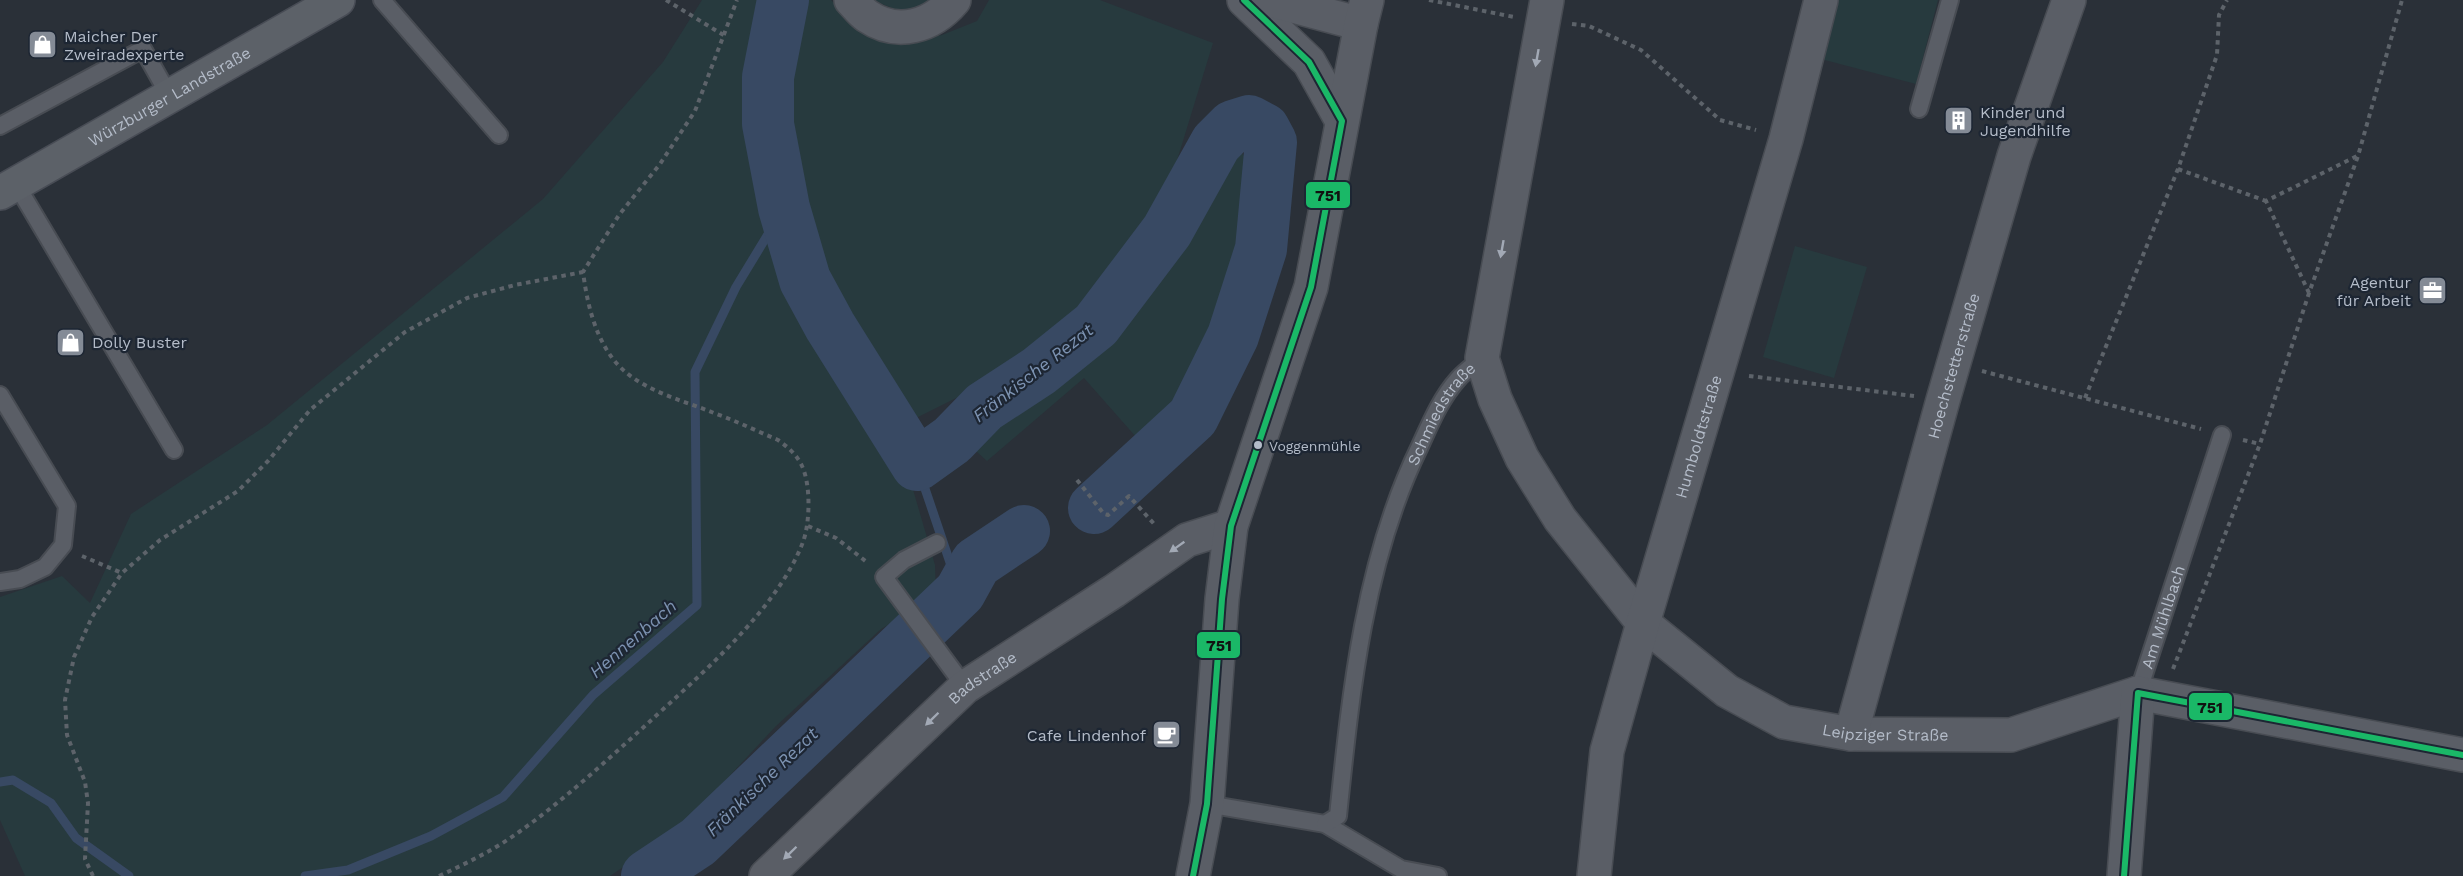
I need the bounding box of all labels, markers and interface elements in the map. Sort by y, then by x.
place label: Maicher Der Zweiradexperte [64,27,184,64]
shop icon: Maicher Der Zweiradexperte [27,29,59,61]
street label: Würzburger Landstraße [85,43,254,151]
one-way arrow [1532,48,1541,67]
place label: Kinder und Jugendhilfe [1980,103,2071,140]
building icon: Kinder und Jugendhilfe [1943,105,1975,137]
line badge: 751 [1305,181,1351,209]
text: 751 [1315,186,1341,205]
one-way arrow [1497,240,1506,259]
place label: Agentur für Arbeit [2337,273,2411,310]
office icon: Agentur für Arbeit [2416,275,2448,307]
street label: Hoechstetterstraße [1924,291,1984,441]
water label: Fränkische Rezat [968,319,1098,426]
shop icon: Dolly Buster [55,326,87,358]
place label: Dolly Buster [92,333,188,352]
street label: Schmiedstraße [1403,358,1479,468]
street label: Humboldtstraße [1671,373,1726,501]
place label: Voggenmühle [1269,438,1360,454]
marker: Voggenmühle [1252,439,1264,451]
one-way arrow [1169,541,1185,552]
street label: Am Mühlbach [2138,563,2189,671]
water label: Hennenbach [585,595,680,682]
line badge: 751 [1196,631,1241,659]
text: 751 [1206,636,1232,655]
street label: Badstraße [944,647,1020,708]
line badge: 751 [2188,692,2233,721]
text: 751 [2197,698,2223,717]
one-way arrow [925,711,939,725]
cafe icon: Cafe Lindenhof [1151,719,1183,751]
street label: Leipziger Straße [1821,720,1949,745]
water label: Fränkische Rezat [701,722,822,840]
place label: Cafe Lindenhof [1027,726,1147,745]
one-way arrow [783,846,798,860]

